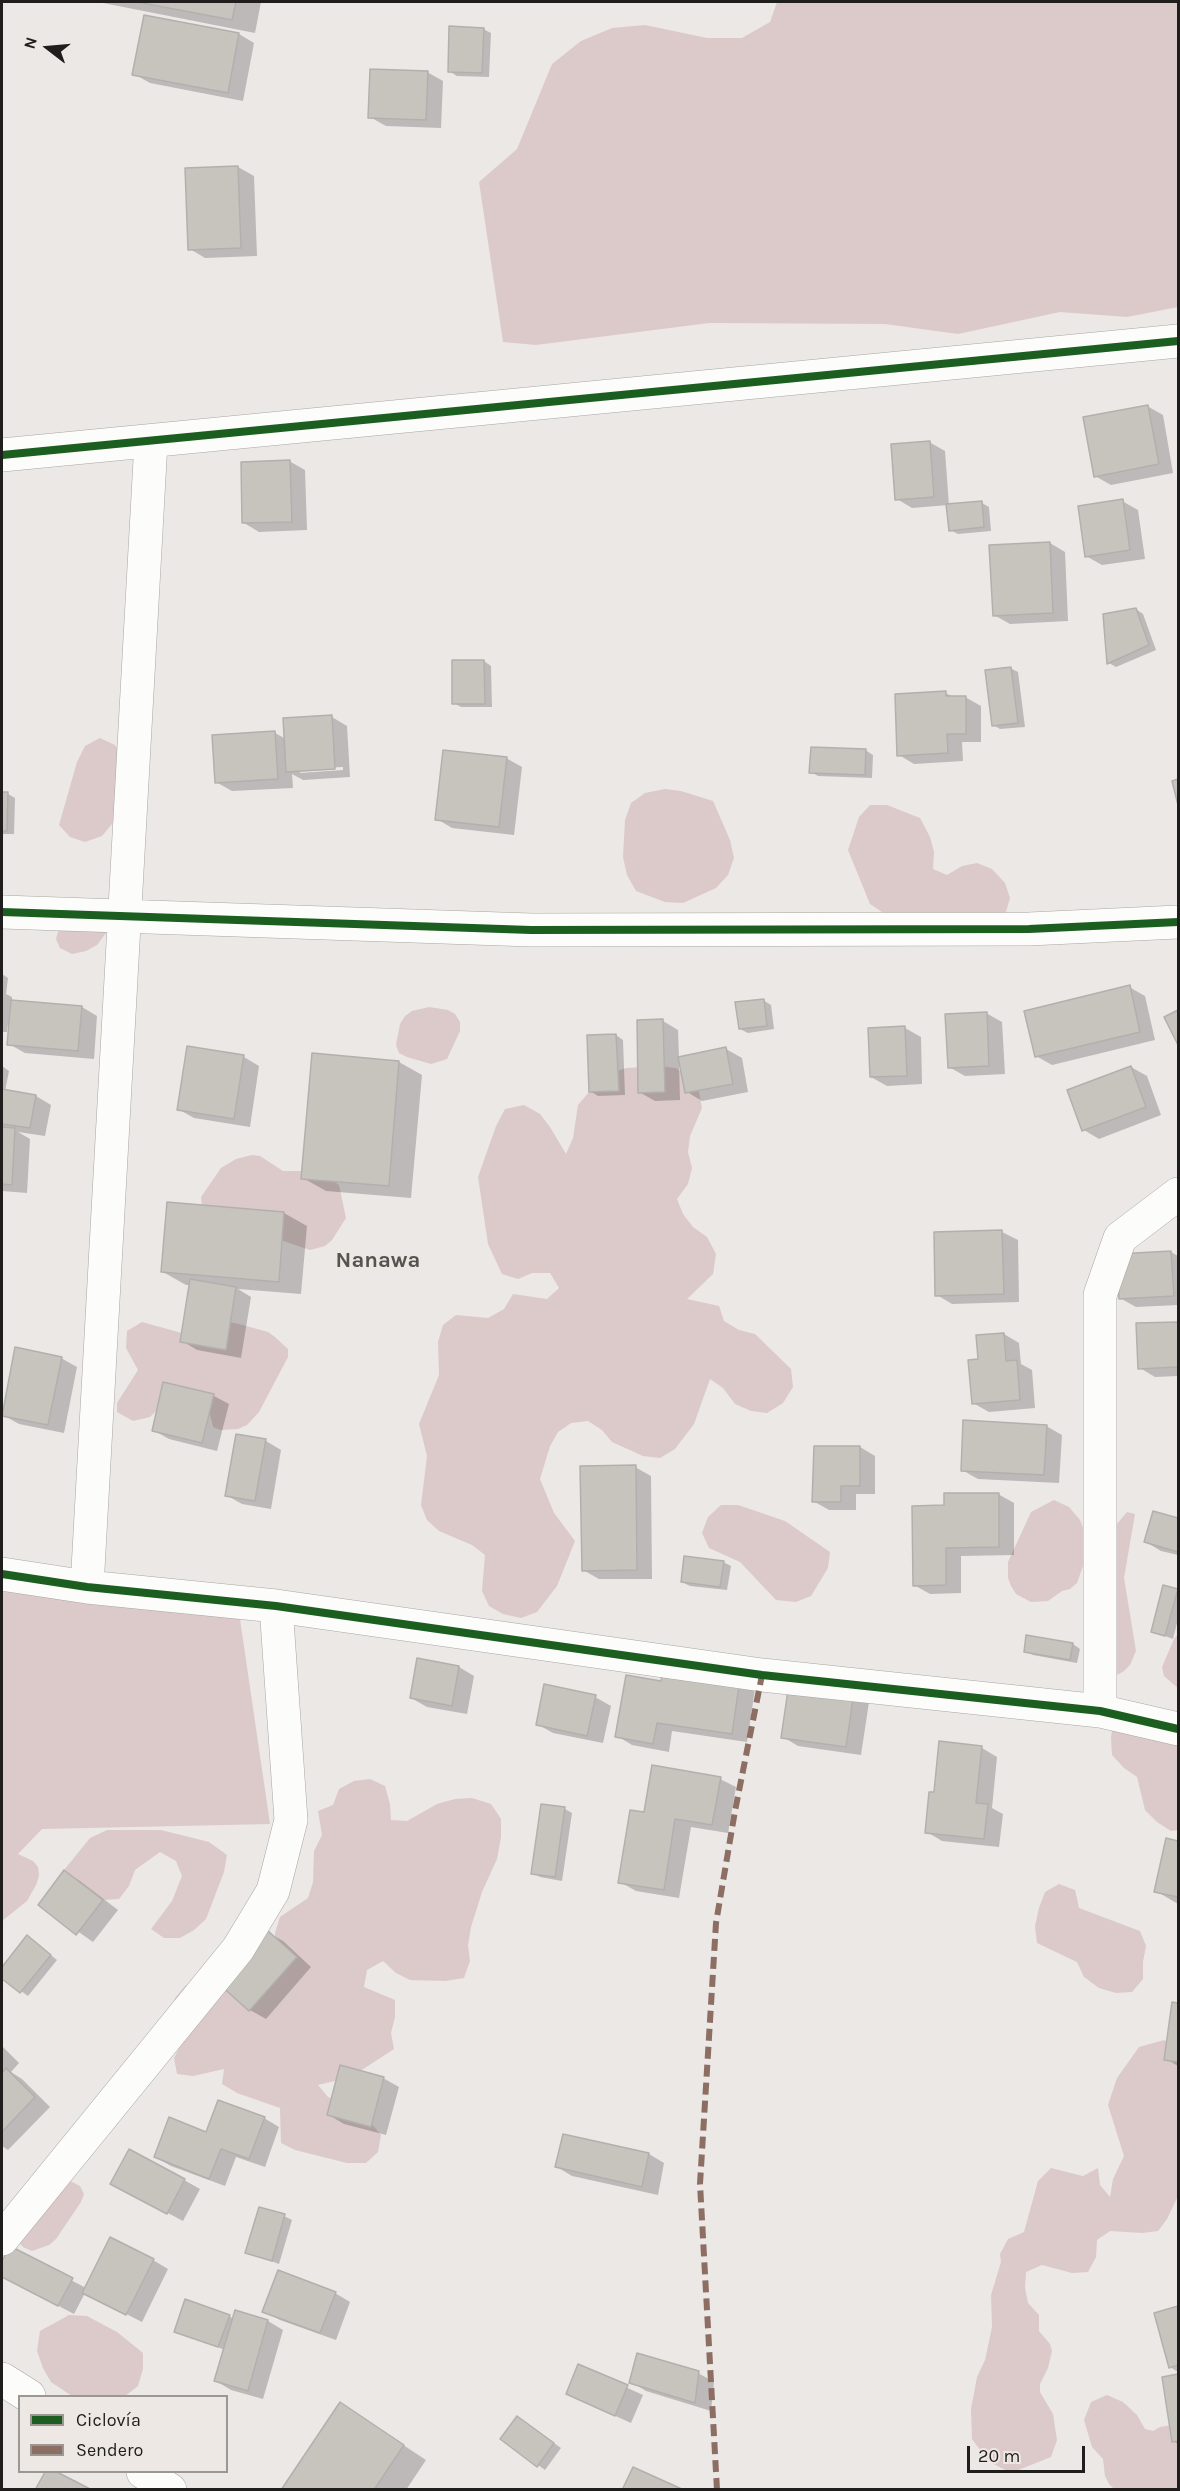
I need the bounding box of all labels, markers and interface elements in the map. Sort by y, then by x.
north arrow [18,18,78,78]
text: N [19,35,41,51]
district label: Nanawa [336,1248,420,1274]
legend [18,2395,228,2473]
text: Ciclovía [76,2409,141,2431]
scale bar [970,2434,1088,2472]
text: Sendero [76,2439,143,2461]
text: 20 m [978,2445,1020,2467]

